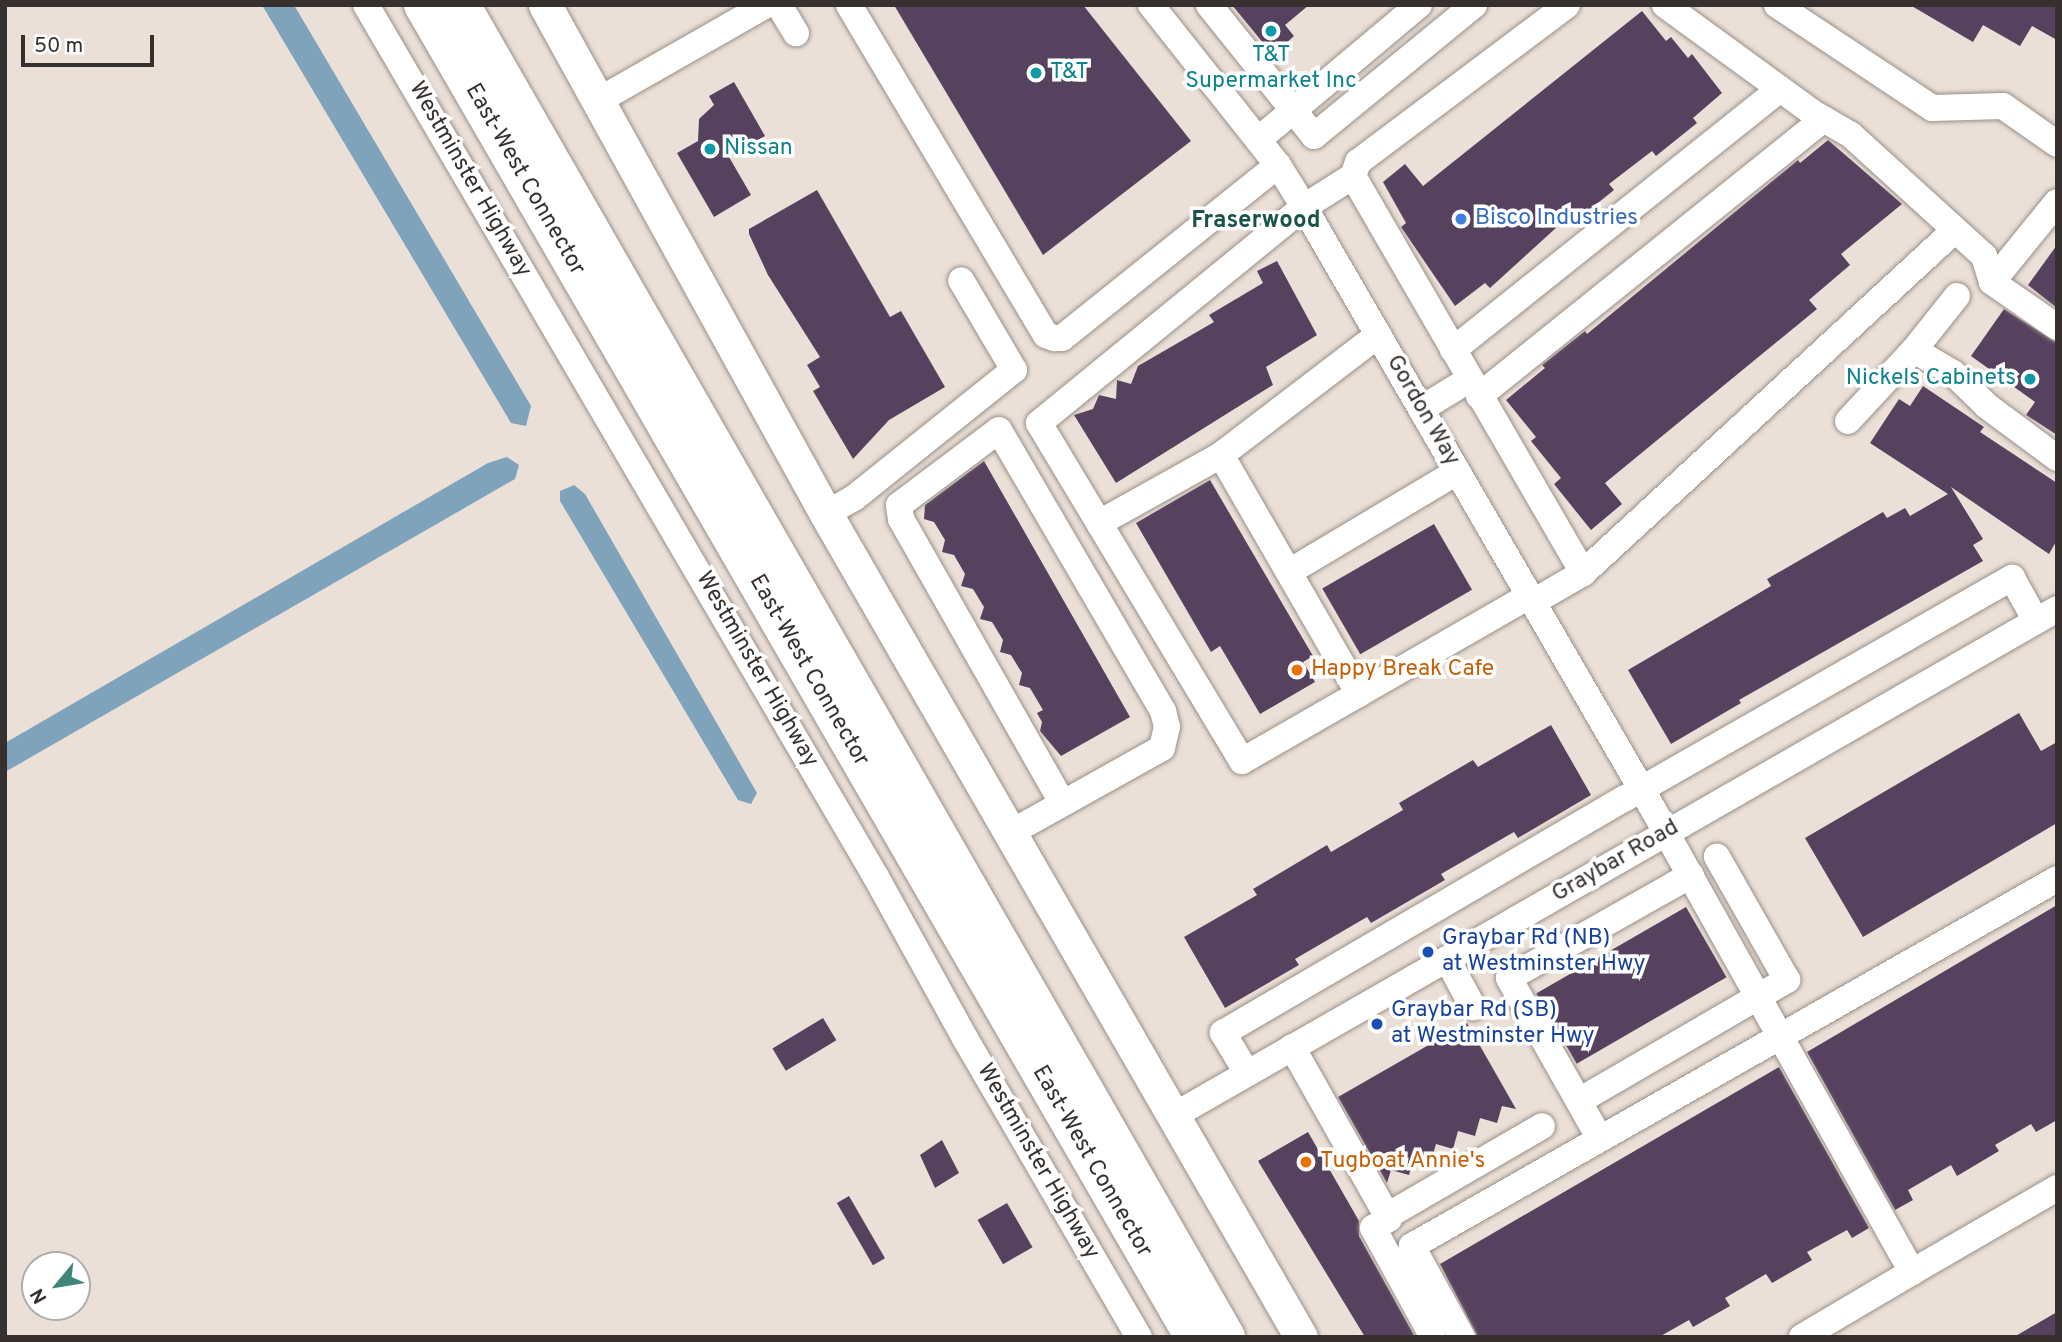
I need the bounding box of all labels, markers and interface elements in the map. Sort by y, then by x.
scale bar [24,21,158,65]
marker: T&T Supermarket Inc [1263,23,1279,39]
text: 50 m [34,33,83,60]
place label: T&T Supermarket Inc [1185,42,1357,96]
place label: T&T [1050,59,1089,87]
marker: T&T [1028,65,1044,81]
street label: Westminster Highway [402,77,536,283]
street label: East-West Connector [458,79,590,281]
place label: Nissan [724,135,793,163]
marker: Nissan [702,141,718,157]
place label: Bisco Industries [1475,205,1638,233]
district label: Fraserwood [1191,208,1321,236]
marker: Bisco Industries [1453,211,1469,227]
street label: Gordon Way [1379,350,1465,472]
place label: Nickels Cabinets [1846,365,2016,393]
marker: Nickels Cabinets [2022,371,2038,387]
street label: Westminster Highway [689,567,823,773]
street label: East-West Connector [742,570,874,772]
place label: Happy Break Cafe [1311,656,1494,684]
marker: Happy Break Cafe [1289,662,1305,678]
street label: Graybar Road [1548,815,1684,909]
place label: Graybar Rd (NB) at Westminster Hwy [1442,925,1646,979]
marker: Graybar Rd (NB) at Westminster Hwy [1420,944,1436,960]
place label: Graybar Rd (SB) at Westminster Hwy [1391,997,1595,1051]
marker: Graybar Rd (SB) at Westminster Hwy [1369,1016,1385,1032]
street label: Westminster Highway [970,1059,1104,1265]
street label: East-West Connector [1025,1061,1157,1263]
place label: Tugboat Annie's [1320,1148,1486,1176]
marker: Tugboat Annie's [1298,1154,1314,1170]
north arrow [21,1251,91,1321]
text: N [26,1284,53,1307]

